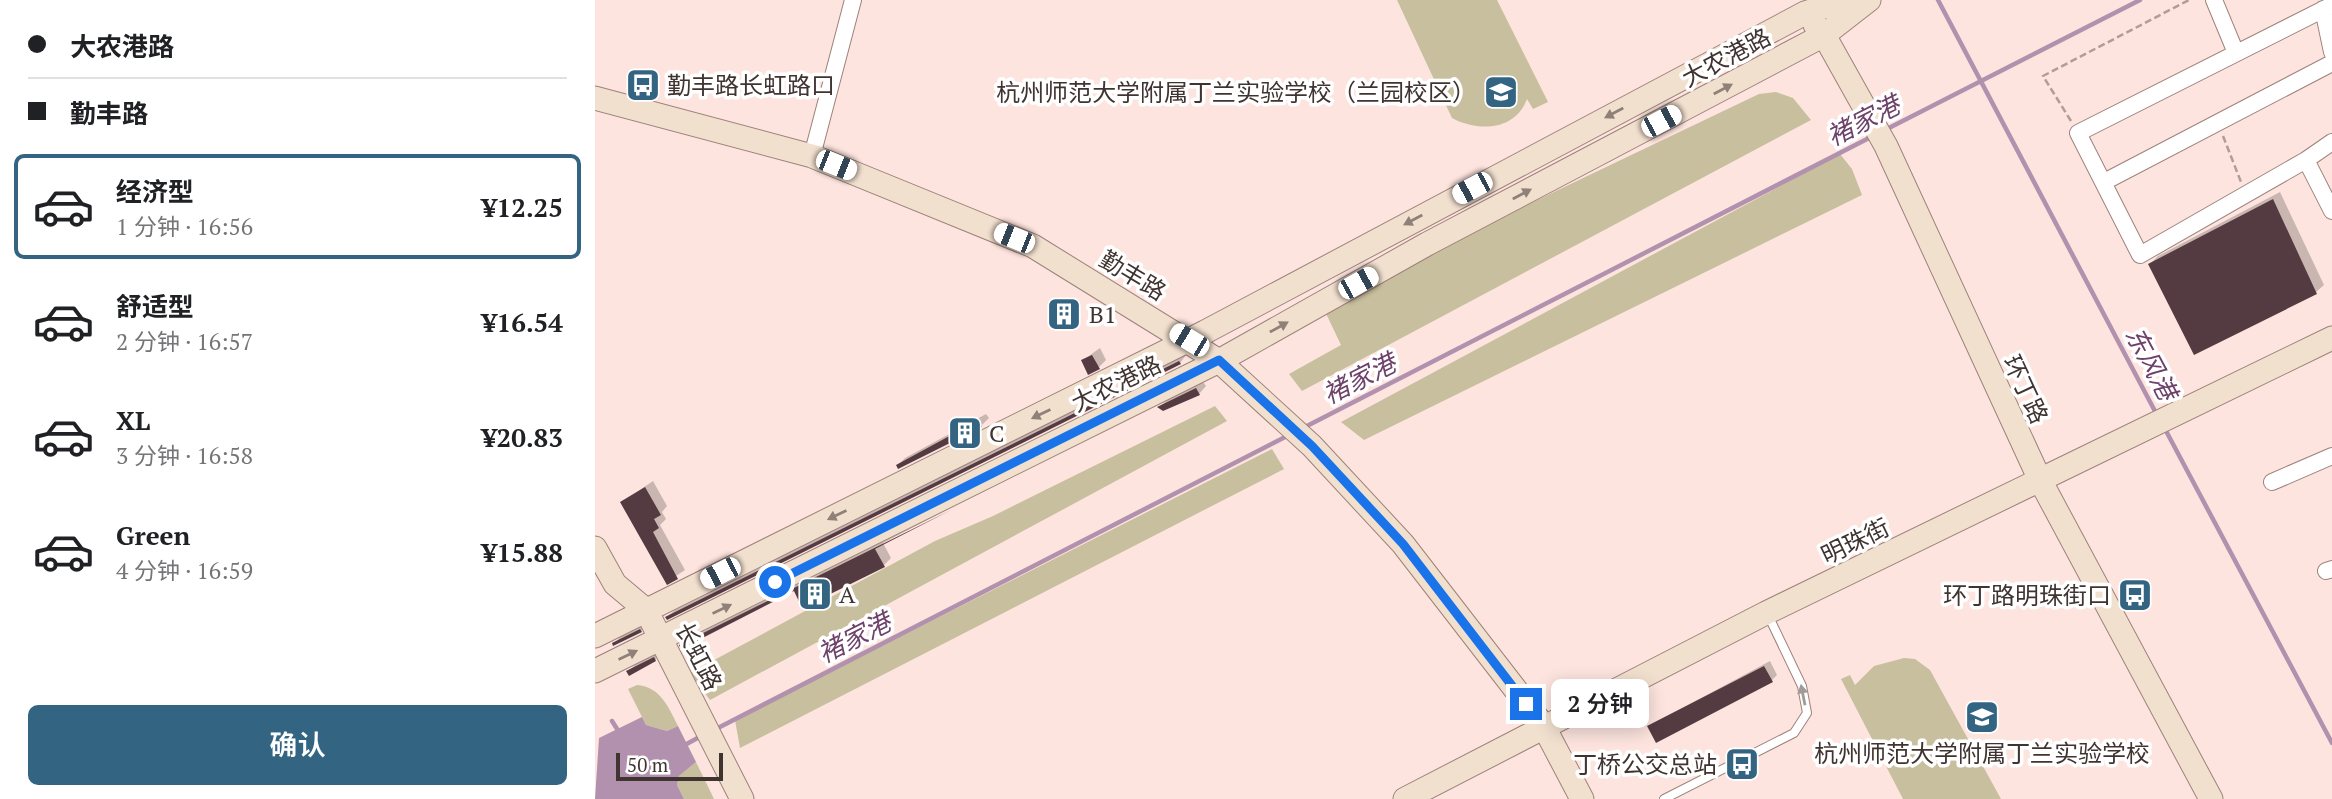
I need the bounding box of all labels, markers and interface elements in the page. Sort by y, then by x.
street label: 大农港路 [1676,20,1776,94]
text: 大农港路 [70,29,174,63]
bus stop icon: 勤丰路长虹路口 [624,66,662,104]
place label: 勤丰路长虹路口 [667,69,835,101]
school or university icon: 杭州师范大学附属丁兰实验学校（兰园校区） [1482,73,1520,111]
place label: 杭州师范大学附属丁兰实验学校（兰园校区） [996,76,1476,108]
one-way arrow [1713,83,1733,94]
water label: 褚家港 [1821,85,1909,153]
text: 勤丰路 [70,96,148,130]
car [1638,102,1685,140]
one-way arrow [1603,106,1623,118]
car [813,147,860,183]
car [1449,169,1496,207]
text: 经济型 [116,174,194,208]
icon: car [32,175,95,238]
one-way arrow [1512,189,1532,201]
text: ¥12.25 [482,190,563,224]
text: 1 分钟 · 16:56 [116,211,253,242]
one-way arrow [1403,214,1423,226]
car [991,220,1038,256]
street label: 勤丰路 [1094,243,1172,307]
car [1335,264,1382,302]
text: 舒适型 [116,289,194,323]
icon: car [32,290,95,353]
building icon: B1 [1045,295,1083,333]
place label: B1 [1089,298,1117,330]
text: ¥16.54 [482,305,563,339]
car [1166,320,1213,360]
one-way arrow [1269,321,1289,333]
water label: 东风港 [2119,321,2187,409]
text: 2 分钟 · 16:57 [116,326,253,357]
water label: 褚家港 [1317,343,1405,411]
street label: 大农港路 [1066,348,1166,418]
street label: 环丁路 [1996,350,2056,428]
text: XL [116,403,150,437]
icon: car [32,405,95,468]
one-way arrow [1031,408,1051,420]
building icon: C [946,414,984,452]
place label: C [989,417,1004,449]
text: ¥20.83 [482,420,563,454]
text: 3 分钟 · 16:58 [116,440,253,471]
one-way arrow [827,510,847,521]
street label: 明珠街 [1816,511,1894,571]
text: Green [116,518,190,552]
icon: car [32,520,95,583]
text: ¥15.88 [482,535,563,569]
car [697,554,744,592]
text: 4 分钟 · 16:59 [116,555,253,586]
route start [759,566,791,598]
building icon: A [796,575,834,613]
bus stop icon: 环丁路明珠街口 [2116,576,2154,614]
place label: A [839,578,856,610]
place label: 环丁路明珠街口 [1943,579,2111,611]
water label: 褚家港 [812,602,900,670]
one-way arrow [712,603,732,614]
street label: 长虹路 [668,617,730,695]
one-way arrow [618,650,638,661]
callout: 2 分钟 [1551,680,1649,728]
one-way arrow [1798,684,1809,706]
route end [1510,688,1542,720]
text: 2 分钟 [1567,688,1633,719]
school or university icon: 杭州师范大学附属丁兰实验学校 [1963,698,2001,736]
button: 确认 [28,705,567,785]
place label: 杭州师范大学附属丁兰实验学校 [1814,737,2150,769]
bus stop icon: 丁桥公交总站 [1723,745,1761,783]
place label: 丁桥公交总站 [1573,748,1717,780]
scale bar [616,750,723,782]
text: 50 m [627,752,668,777]

